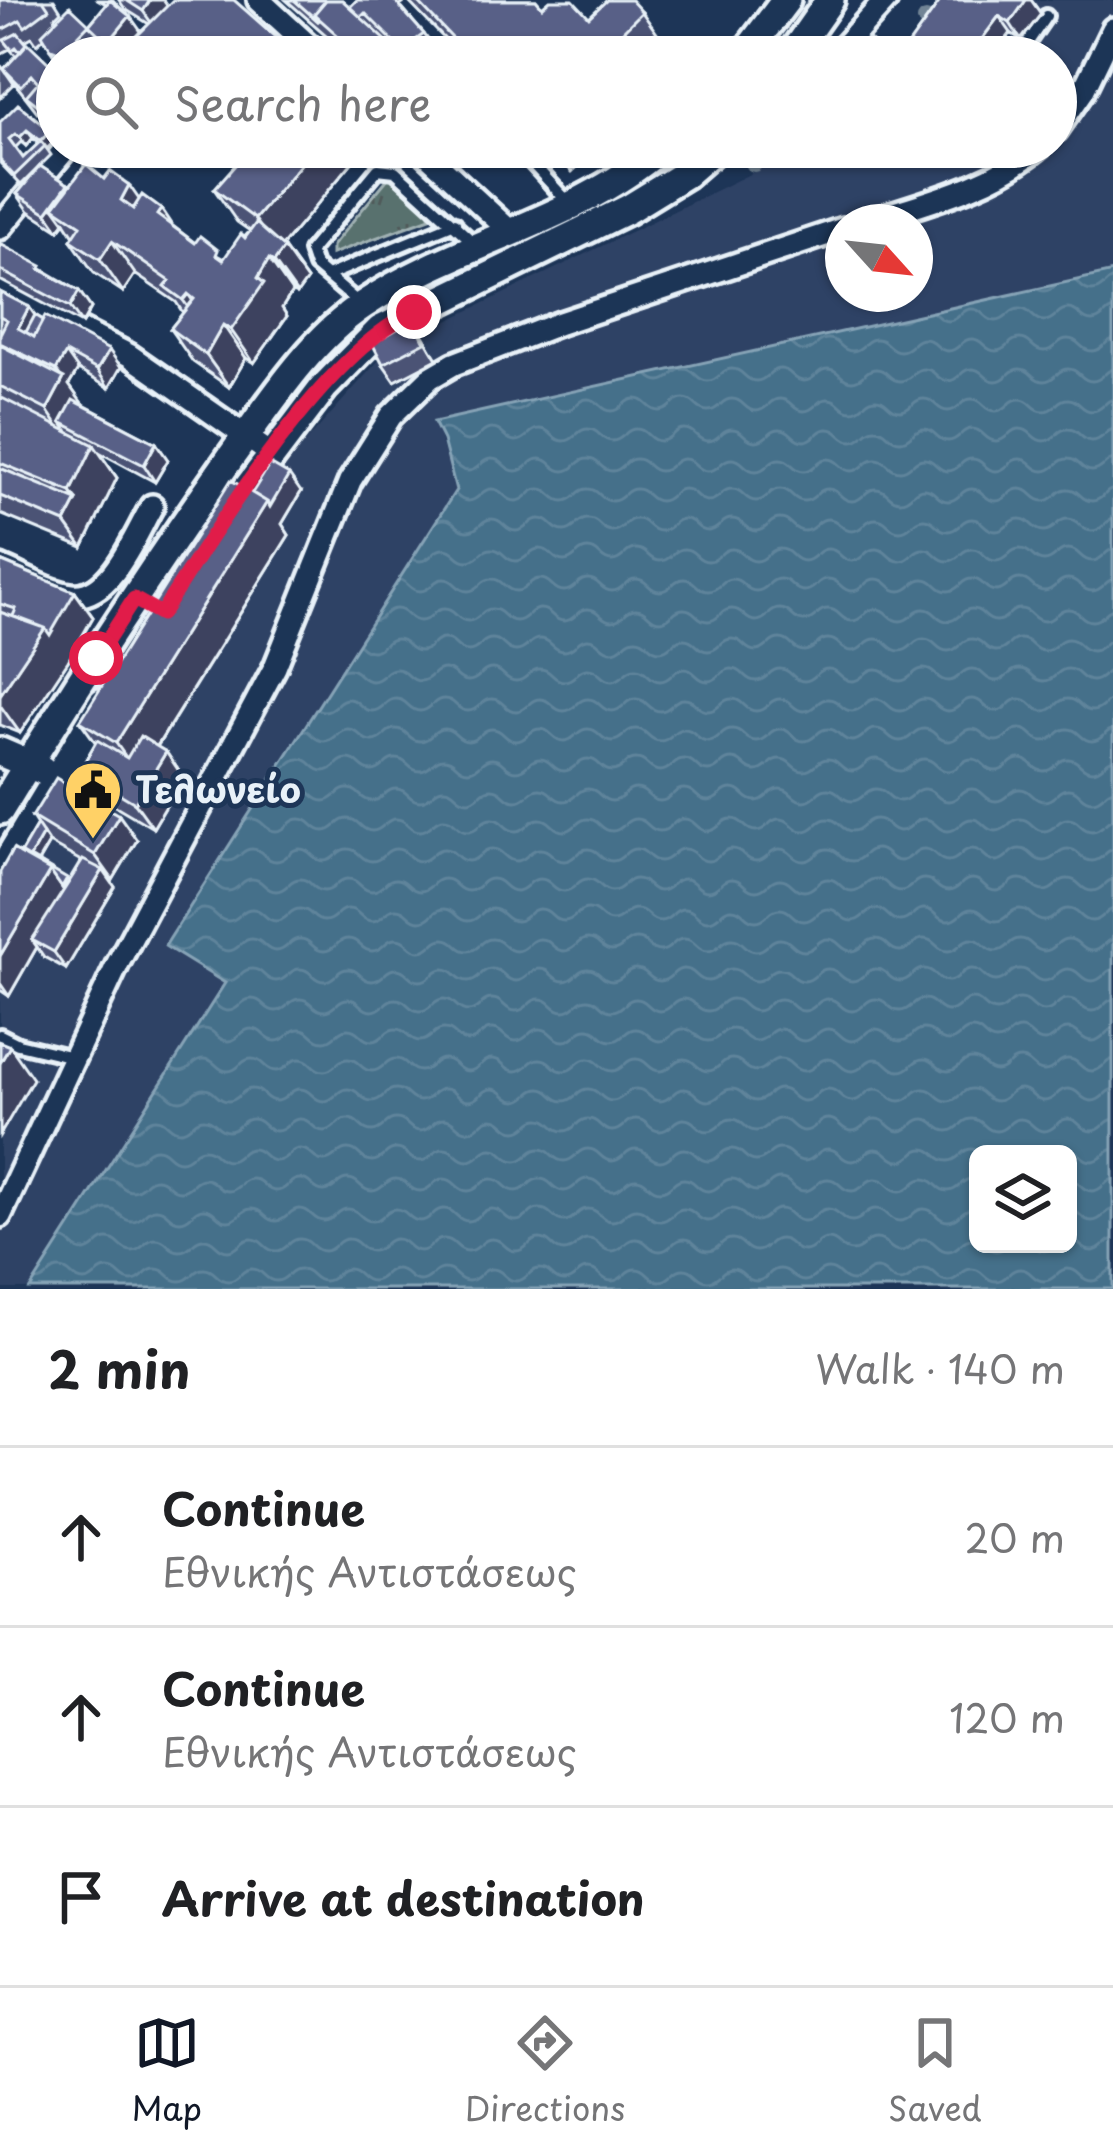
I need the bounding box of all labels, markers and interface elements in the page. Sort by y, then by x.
search box [36,36,1077,168]
text: Search here [174,68,431,136]
icon: search [78,69,144,135]
north arrow [825,204,933,312]
route end [387,285,441,339]
route start [69,631,123,685]
public building icon: Τελωνείο [62,759,124,841]
place label: Τελωνείο [135,761,301,815]
map controls [969,1145,1077,1253]
button: layers [969,1145,1077,1253]
text: 2 min [48,1329,190,1406]
text: Walk · 140 m [816,1338,1065,1397]
text: Continue [162,1473,365,1541]
icon: ahead [48,1504,114,1570]
text: 20 m [964,1507,1065,1566]
text: Εθνικής Αντιστάσεως [162,1541,577,1600]
text: Continue [162,1653,365,1721]
icon: ahead [48,1684,114,1750]
text: 120 m [949,1687,1065,1746]
text: Εθνικής Αντιστάσεως [162,1721,577,1780]
text: Arrive at destination [162,1863,645,1931]
icon: arrive [48,1864,114,1930]
tab: Map [131,2010,202,2132]
tab: Directions [465,2010,625,2132]
tab: Saved [888,2010,982,2132]

